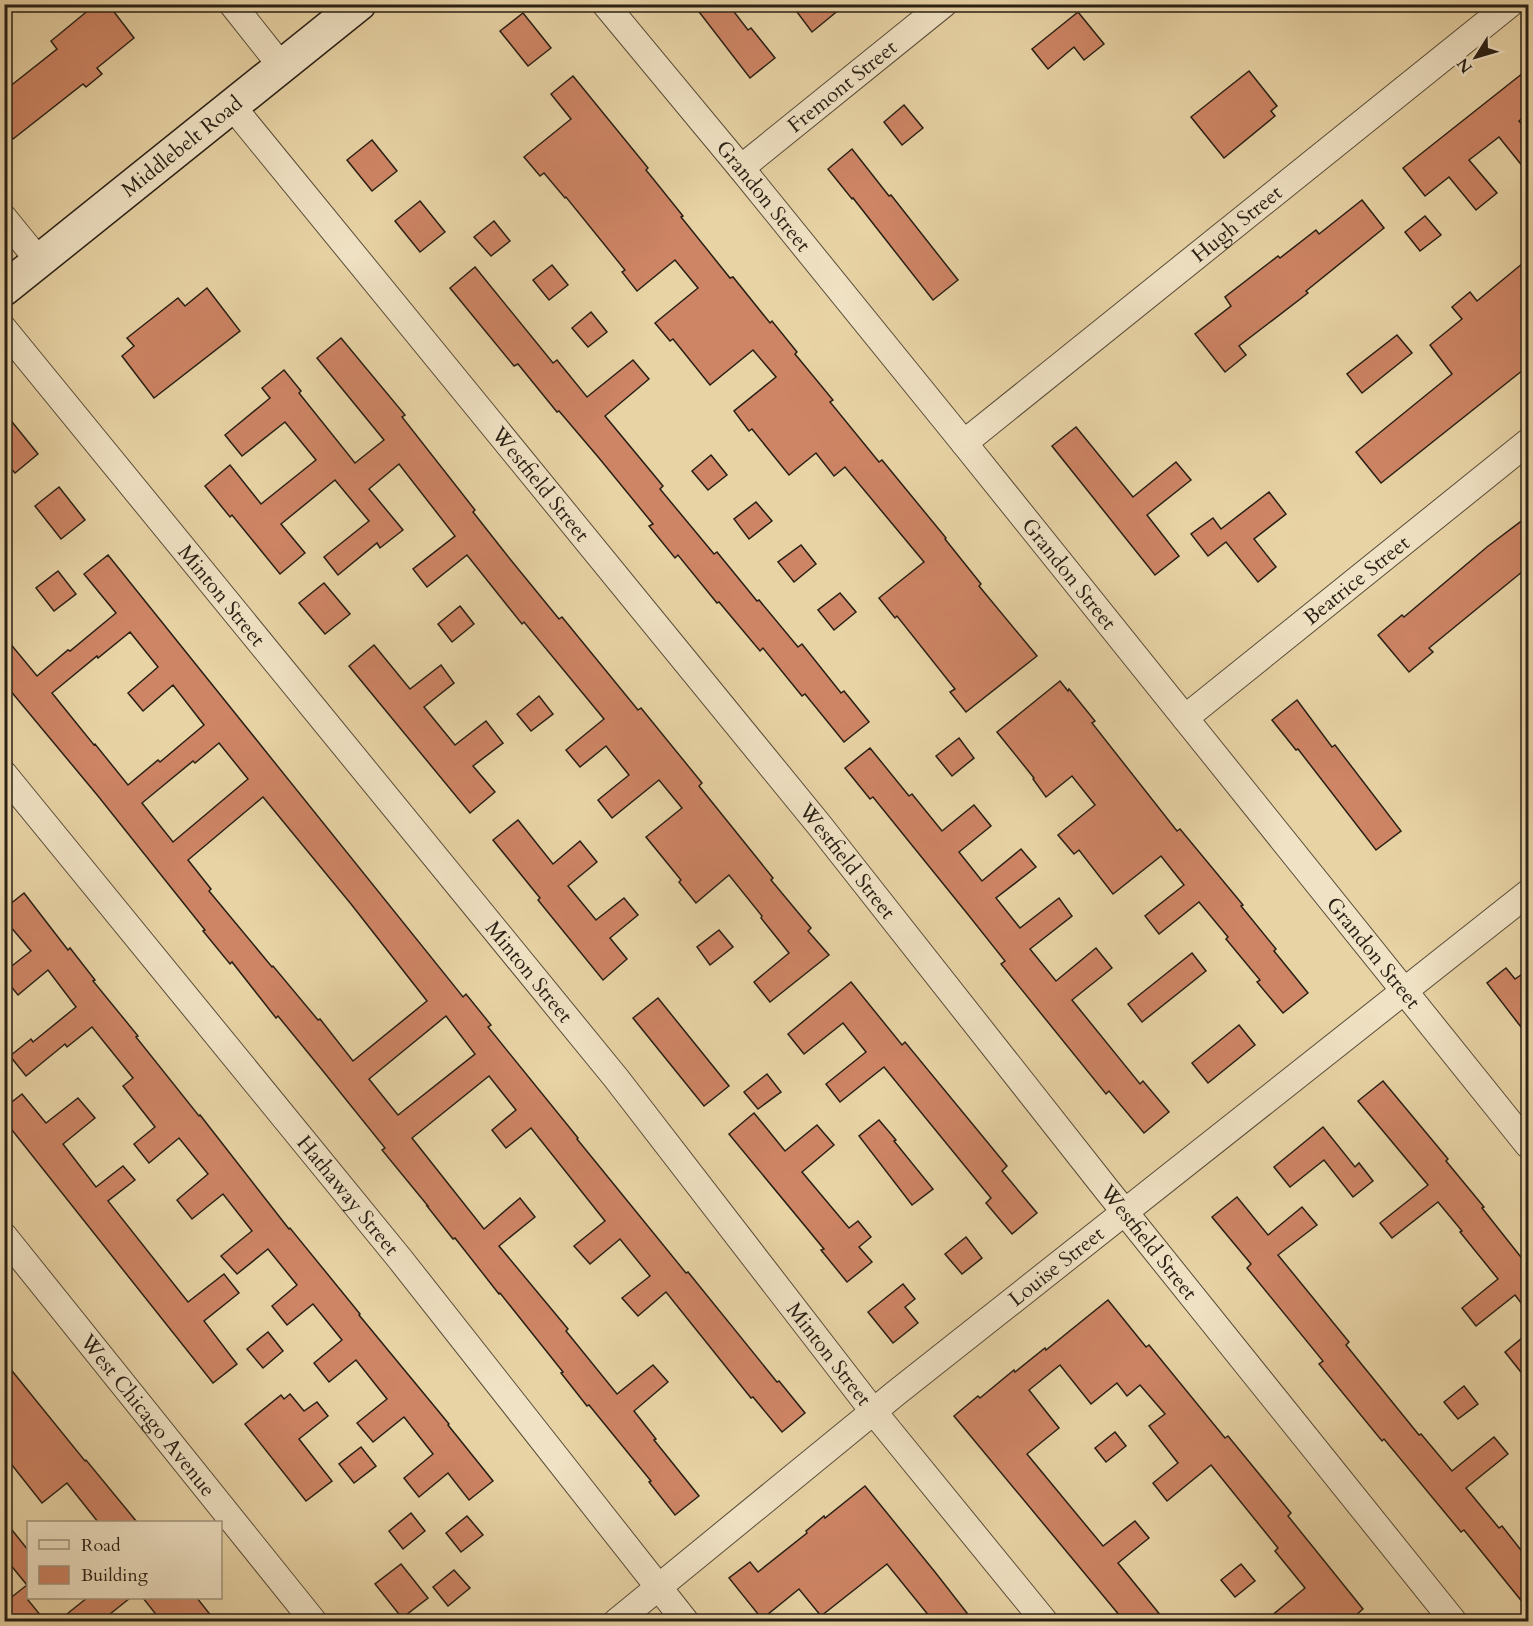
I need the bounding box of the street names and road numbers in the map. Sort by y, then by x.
street label: Fremont Street [781,33,903,139]
street label: Middlebelt Road [115,89,248,204]
street label: Grandon Street [709,134,818,258]
street label: Hugh Street [1185,178,1288,269]
street label: Westfield Street [484,420,597,548]
street label: Grandon Street [1015,512,1123,636]
street label: Beatrice Street [1297,528,1416,632]
street label: Minton Street [171,538,272,653]
street label: Westfield Street [792,796,903,925]
street label: Grandon Street [1320,891,1428,1015]
street label: Minton Street [479,915,580,1029]
street label: Hathaway Street [290,1129,406,1262]
street label: Westfield Street [1093,1177,1204,1306]
street label: Louise Street [1002,1219,1110,1313]
street label: Minton Street [780,1296,879,1412]
street label: West Chicago Avenue [73,1327,222,1503]

